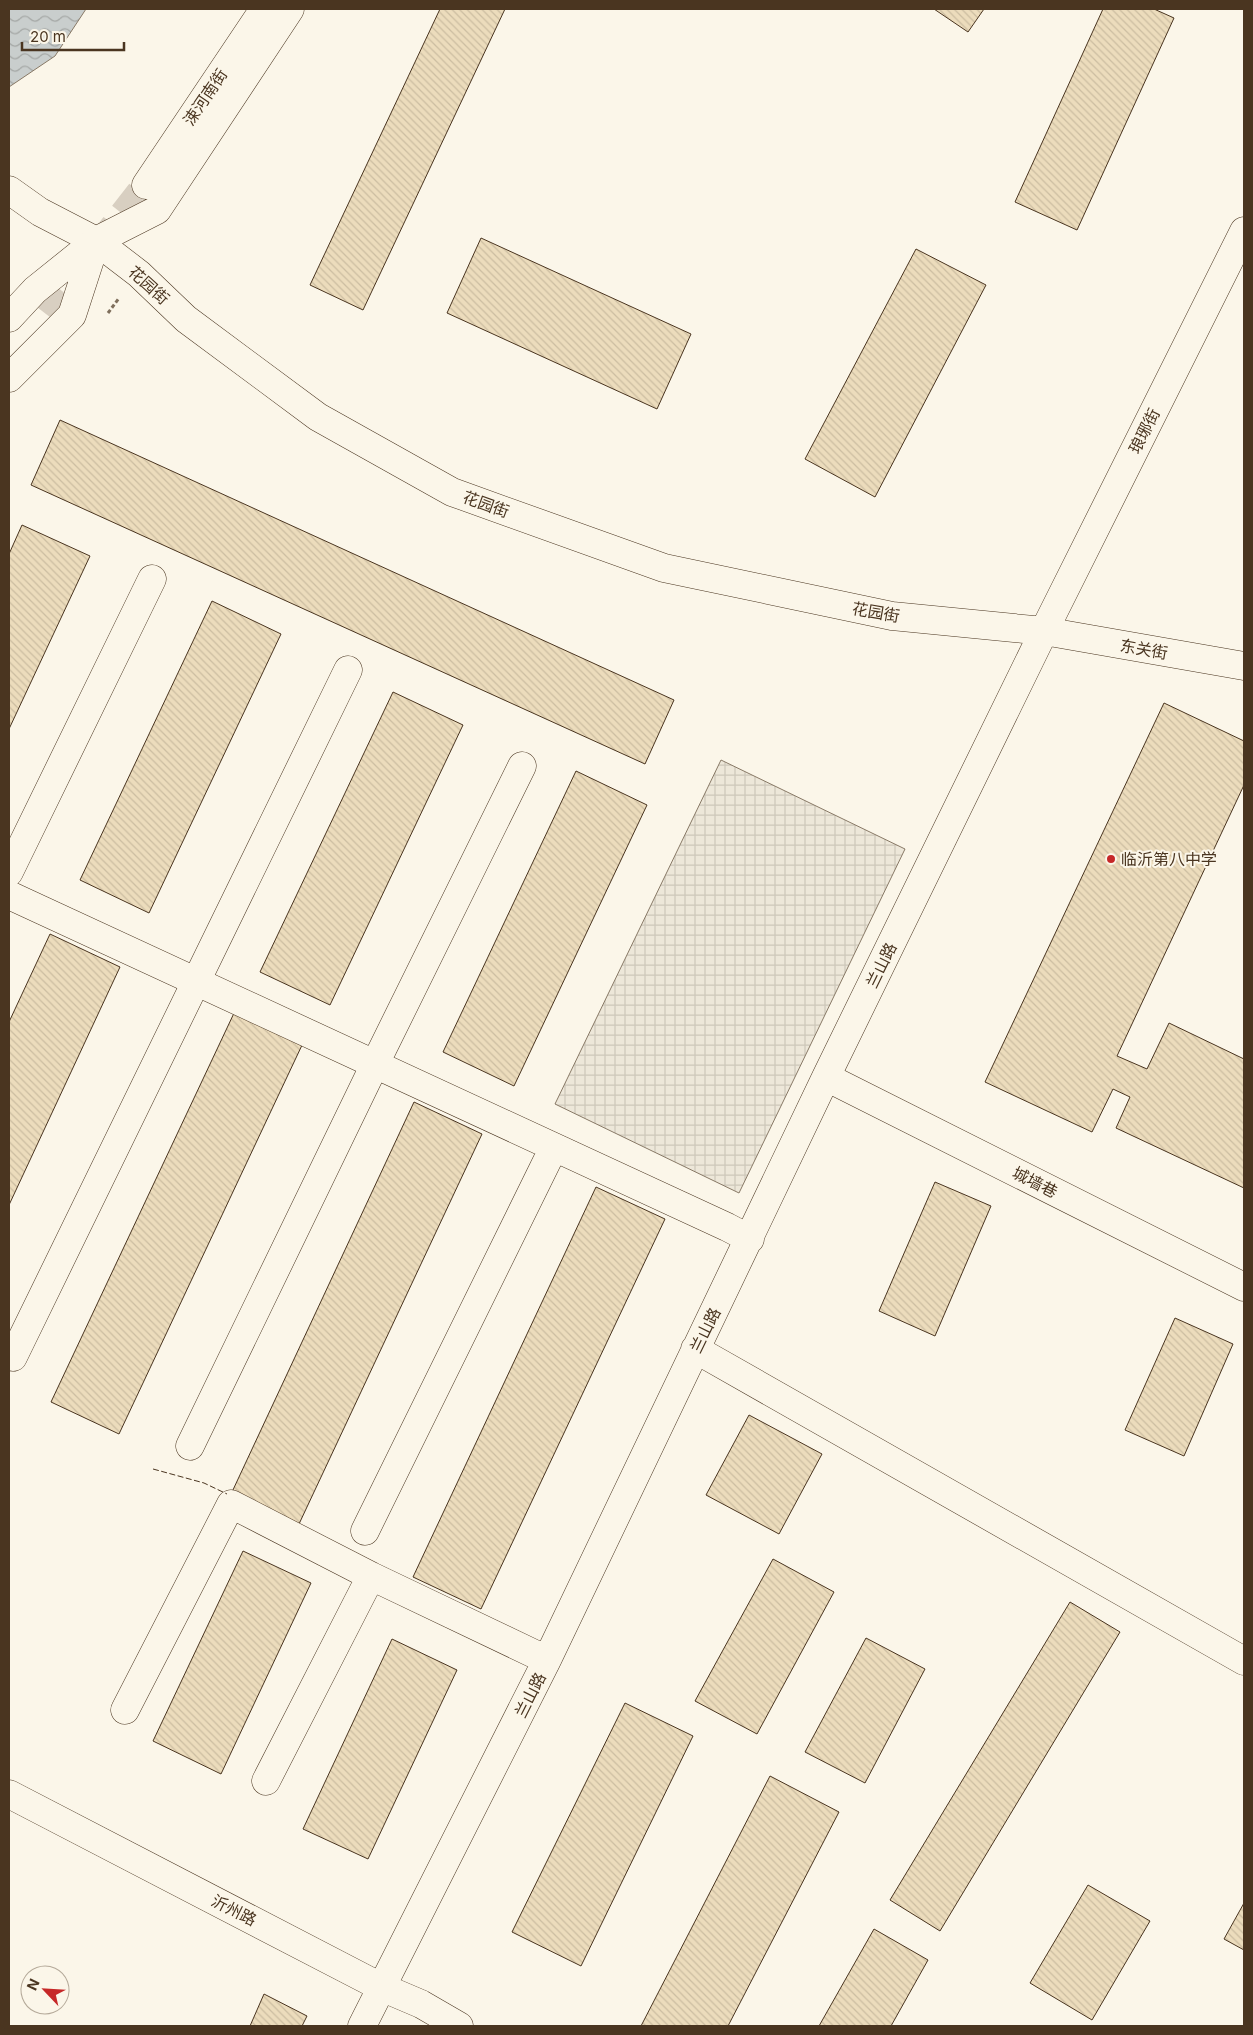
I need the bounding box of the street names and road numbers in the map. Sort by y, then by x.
street label: 涑河南街 [179,65,231,129]
street label: 花园街 [124,262,174,308]
street label: 琅琊街 [1124,405,1164,457]
street label: 花园街 [460,486,512,522]
street label: 花园街 [851,598,901,626]
street label: 东关街 [1119,635,1169,663]
street label: 兰山路 [861,939,901,991]
street label: 城墙巷 [1009,1162,1061,1202]
street label: 兰山路 [685,1304,725,1356]
street label: 兰山路 [510,1669,550,1721]
street label: 沂州路 [208,1890,260,1930]

